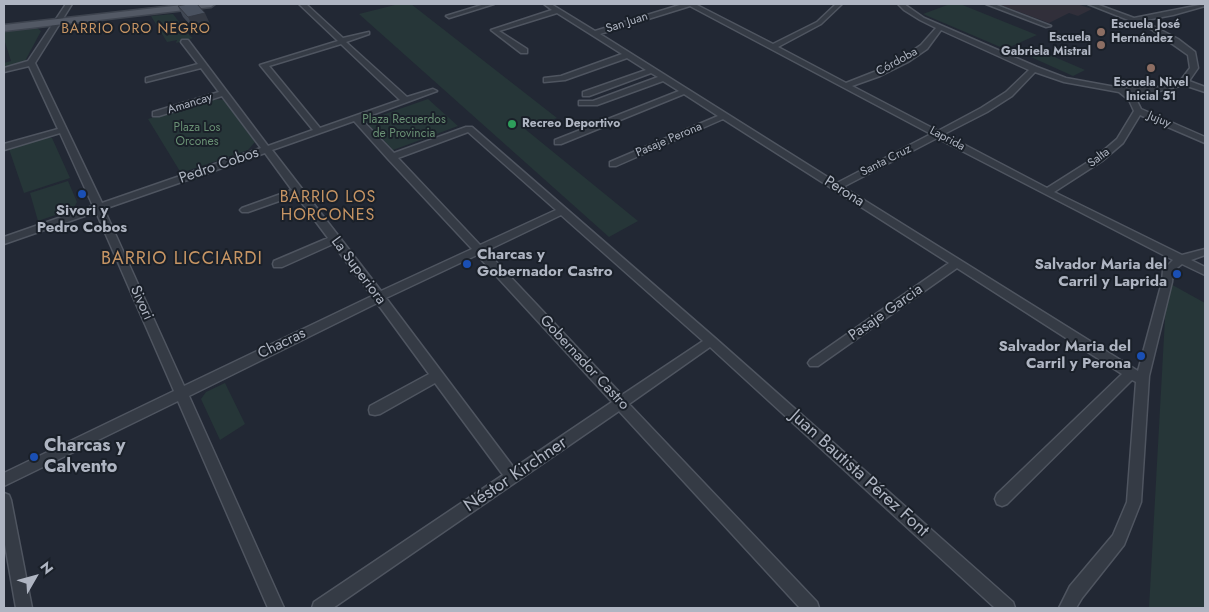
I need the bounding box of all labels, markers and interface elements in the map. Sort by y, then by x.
street label: San Juan [604,9,650,37]
place label: Escuela José Hernández [1111,18,1180,46]
district label: BARRIO ORO NEGRO [59,22,213,38]
marker: Escuela José Hernández [1095,26,1107,38]
place label: Escuela Gabriela Mistral [1001,31,1091,59]
marker: Escuela Gabriela Mistral [1095,39,1107,51]
street label: Córdoba [874,45,920,79]
marker: Escuela Nivel Inicial 51 [1145,62,1157,74]
place label: Escuela Nivel Inicial 51 [1114,76,1188,104]
street label: Amancay [166,90,214,118]
street label: Jujuy [1145,109,1173,131]
park label: Plaza Recuerdos de Provincia [362,113,446,141]
place label: Recreo Deportivo [522,117,620,131]
marker: Recreo Deportivo [506,118,518,130]
street label: Pasaje Perona [634,120,704,160]
park label: Plaza Los Orcones [174,121,220,149]
street label: Laprida [927,124,967,154]
street label: Santa Cruz [858,142,914,180]
street label: Pedro Cobos [177,144,261,188]
street label: Salta [1085,145,1113,171]
street label: Perona [821,173,867,211]
marker: Sivori y Pedro Cobos [76,188,88,200]
district label: BARRIO LOS HORCONES [278,188,378,226]
place label: Sivori y Pedro Cobos [37,202,127,237]
street label: La Superiora [327,233,389,309]
place label: Charcas y Gobernador Castro [477,246,613,281]
district label: BARRIO LICCIARDI [99,249,265,271]
place label: Salvador Maria del Carril y Laprida [1034,256,1167,291]
marker: Charcas y Gobernador Castro [461,258,473,270]
marker: Salvador Maria del Carril y Laprida [1171,268,1183,280]
street label: Pasaje Garcia [846,281,926,345]
street label: Sivori [126,283,156,323]
street label: Gobernador Castro [535,312,633,414]
street label: Chacras [255,325,309,363]
place label: Salvador Maria del Carril y Perona [998,338,1131,373]
marker: Salvador Maria del Carril y Perona [1135,350,1147,362]
street label: Juan Bautista Pérez Font [785,406,933,542]
street label: Néstor Kirchner [460,433,572,517]
place label: Charcas y Calvento [44,436,125,478]
marker: Charcas y Calvento [28,451,40,463]
north arrow [10,552,60,602]
text: N [36,557,58,578]

